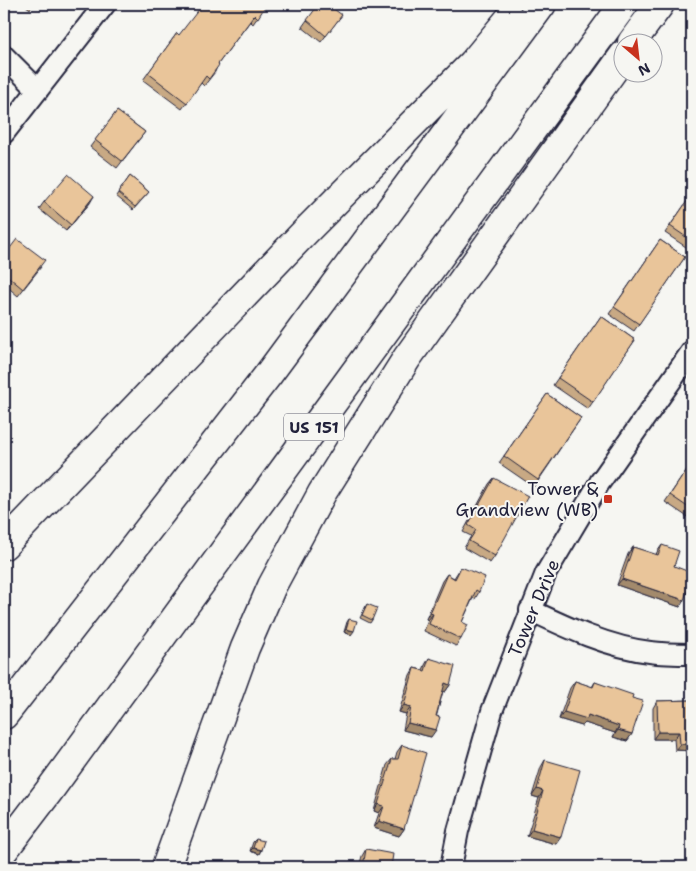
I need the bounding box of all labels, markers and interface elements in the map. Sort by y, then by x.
north arrow [614,32,664,82]
text: N [635,59,653,80]
road number: US 151 [284,414,344,441]
place label: Tower & Grandview (WB) [455,477,599,522]
marker: Tower & Grandview (WB) [602,493,614,505]
street label: Tower Drive [503,556,565,660]

